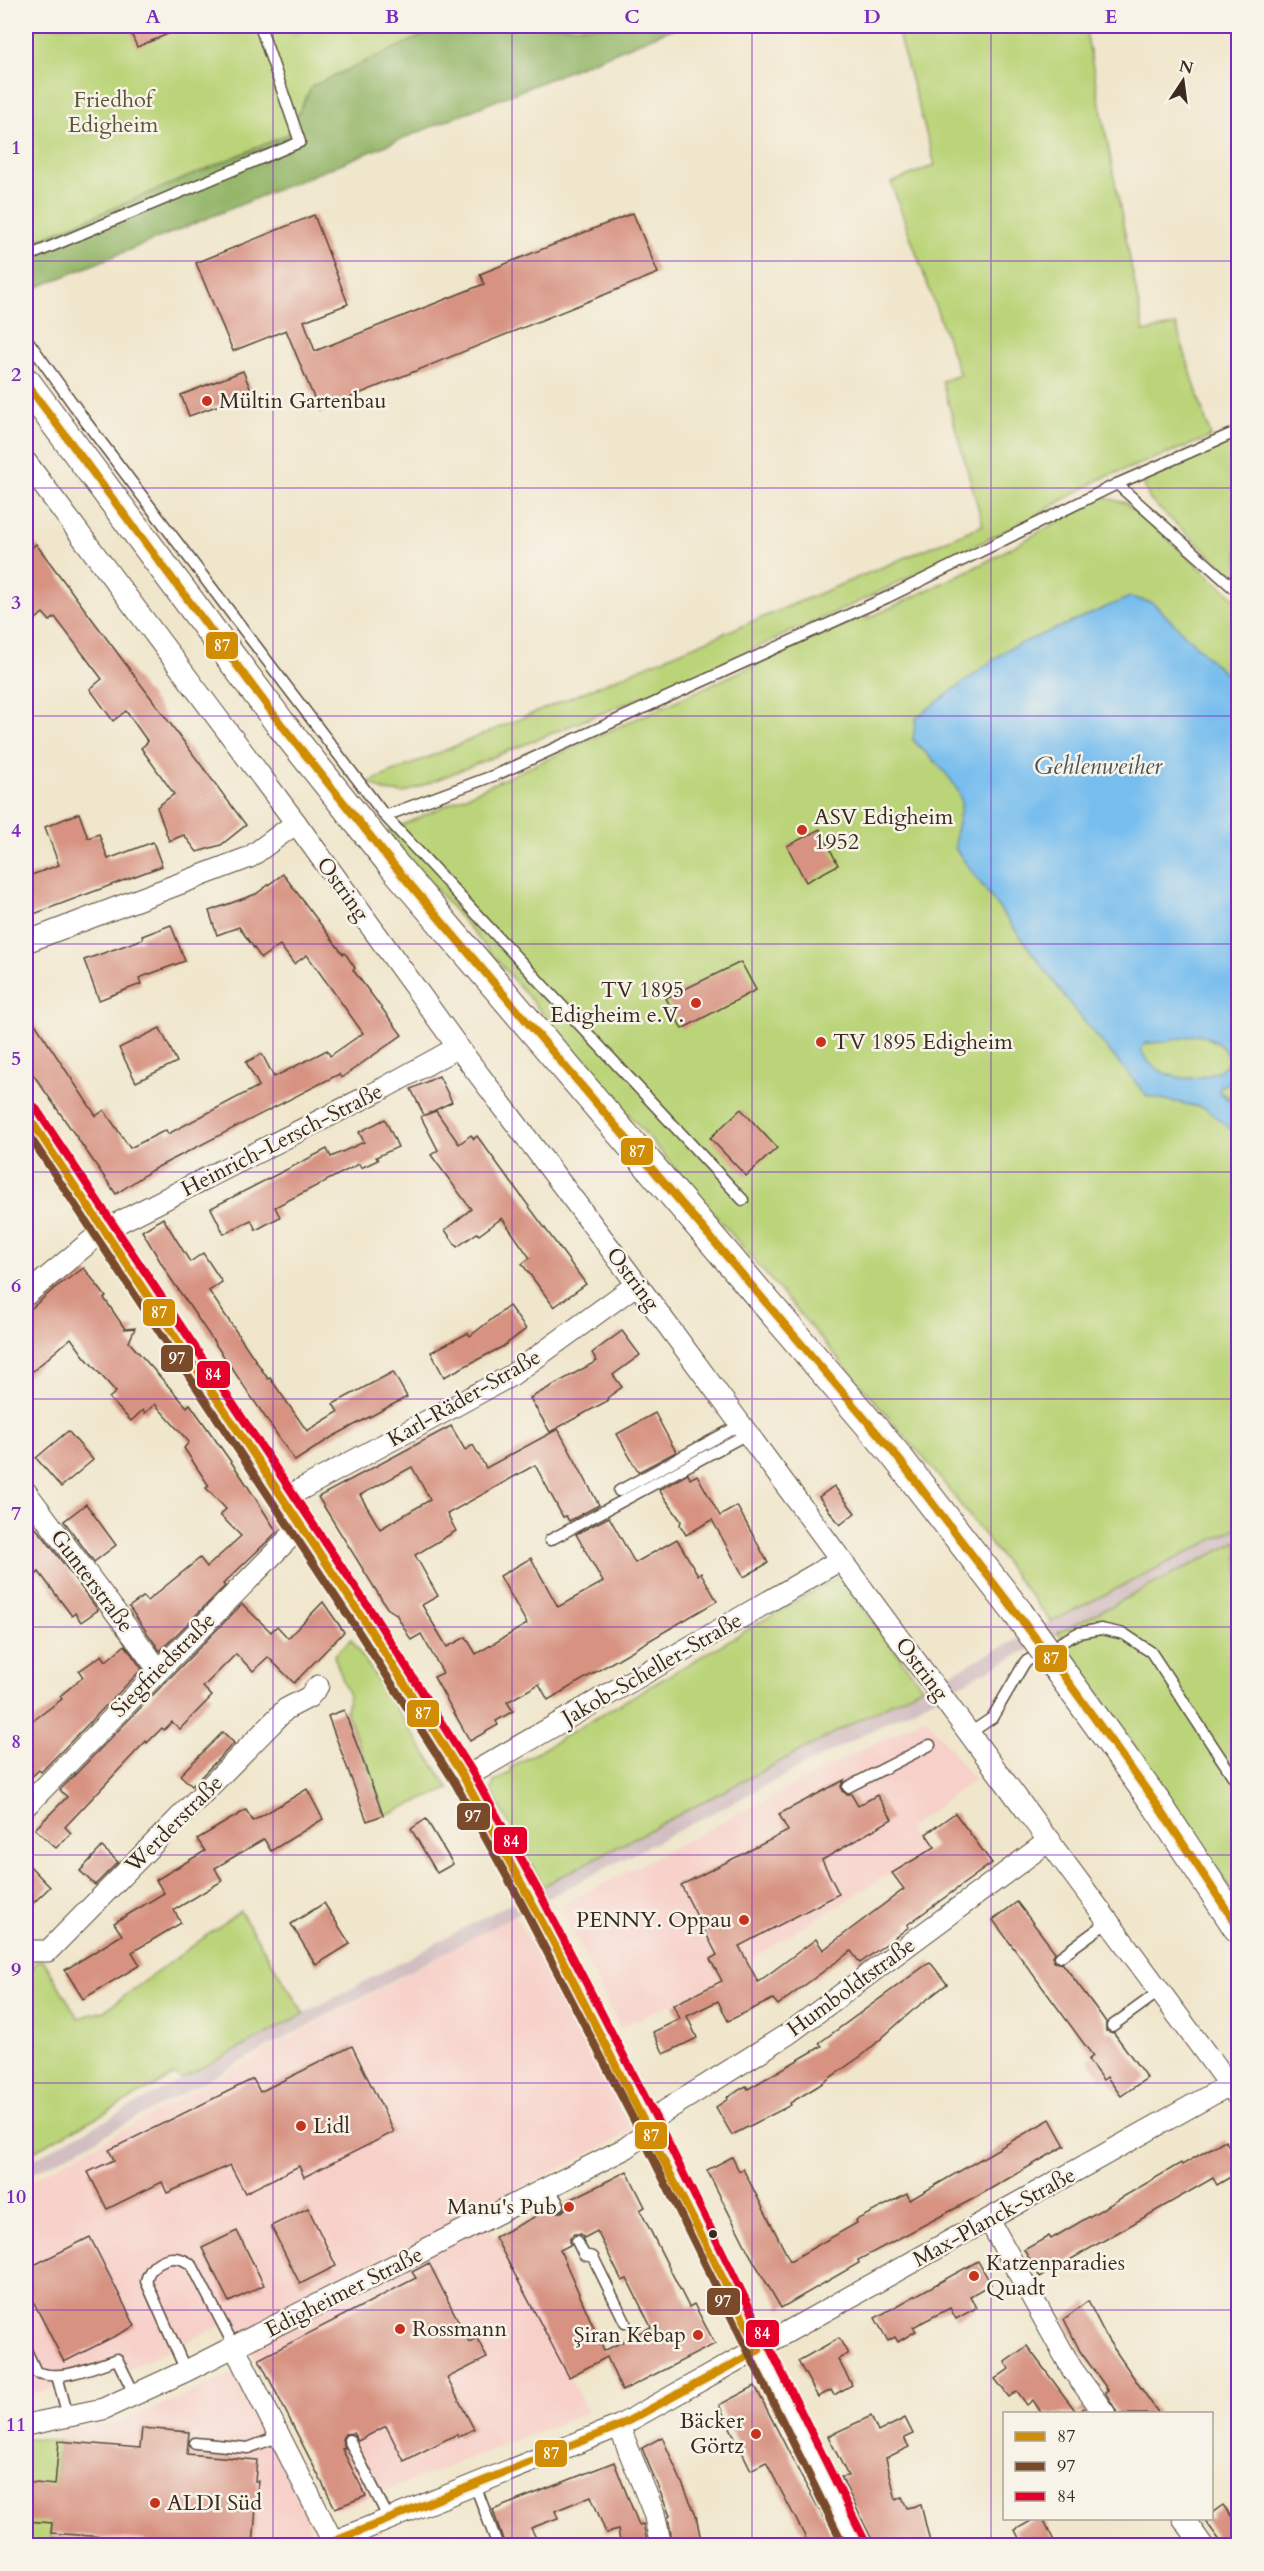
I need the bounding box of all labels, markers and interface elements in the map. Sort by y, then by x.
text: A [145,3,161,30]
text: B [385,3,399,30]
text: C [624,3,640,30]
text: D [863,3,881,30]
text: E [1105,3,1117,30]
north arrow [1153,51,1213,111]
text: N [1177,55,1195,80]
park label: Friedhof Edigheim [68,85,159,140]
text: 1 [11,134,21,161]
text: 2 [11,361,21,388]
place label: Mültin Gartenbau [219,386,387,416]
marker: Mültin Gartenbau [200,394,214,408]
text: 3 [11,589,21,616]
line badge: 87 [205,631,239,660]
text: 87 [214,635,230,657]
water label: Gehlenweiher [1034,750,1163,783]
place label: ASV Edigheim 1952 [814,802,954,857]
text: 4 [11,817,21,844]
marker: ASV Edigheim 1952 [795,823,809,837]
street label: Ostring [310,851,377,928]
place label: TV 1895 Edigheim e.V. [550,975,684,1030]
marker: TV 1895 Edigheim e.V. [689,996,703,1010]
place label: TV 1895 Edigheim [833,1027,1013,1057]
marker: TV 1895 Edigheim [814,1035,828,1049]
text: 5 [11,1045,21,1072]
street label: Heinrich-Lersch-Straße [176,1076,388,1204]
line badge: 87 [620,1137,654,1166]
text: 87 [629,1141,645,1163]
street label: Ostring [599,1241,667,1317]
text: 6 [11,1272,21,1299]
line badge: 87 [142,1298,176,1327]
text: 87 [151,1302,167,1324]
street label: Karl-Räder-Straße [382,1342,546,1454]
line badge: 97 [160,1344,194,1373]
text: 97 [169,1348,185,1370]
line badge: 84 [196,1360,231,1389]
text: 84 [205,1364,221,1386]
text: 7 [11,1500,21,1527]
street label: Gunterstraße [43,1523,141,1639]
street label: Jakob-Scheller-Straße [554,1605,747,1734]
street label: Siegfriedstraße [104,1606,222,1724]
street label: Ostring [888,1631,956,1707]
line badge: 87 [1034,1644,1068,1673]
text: 87 [1043,1648,1059,1670]
line badge: 87 [406,1699,440,1728]
text: 87 [415,1703,431,1725]
text: 8 [11,1728,21,1755]
street label: Werderstraße [118,1768,230,1880]
line badge: 97 [456,1802,491,1831]
text: 97 [465,1806,481,1828]
line badge: 84 [493,1826,528,1855]
text: 84 [503,1831,519,1853]
place label: PENNY. Oppau [576,1905,732,1935]
marker: PENNY. Oppau [737,1913,751,1927]
street label: Humboldtstraße [781,1930,921,2044]
text: 9 [11,1956,21,1983]
place label: Lidl [313,2111,350,2141]
marker: Lidl [294,2119,308,2133]
line badge: 87 [634,2121,668,2150]
text: 87 [643,2125,659,2147]
street label: Max-Planck-Straße [907,2160,1081,2274]
text: 10 [6,2183,26,2210]
place label: Manu's Pub [447,2192,557,2222]
marker: Manu's Pub [562,2200,576,2214]
unlabelled marker [707,2228,719,2240]
street label: Edigheimer Straße [260,2239,428,2345]
place label: Katzenparadies Quadt [986,2248,1125,2303]
marker: Katzenparadies Quadt [967,2269,981,2283]
line badge: 97 [706,2287,741,2316]
text: 97 [715,2291,731,2313]
place label: Rossmann [412,2314,507,2344]
line badge: 84 [745,2319,780,2348]
place label: Şiran Kebap [573,2320,686,2350]
marker: Rossmann [393,2322,407,2336]
text: 84 [754,2323,770,2345]
marker: Şiran Kebap [691,2328,705,2342]
place label: Bäcker Görtz [680,2406,745,2461]
text: 11 [6,2411,26,2438]
legend [1003,2412,1213,2520]
text: 87 [1057,2424,1075,2449]
marker: Bäcker Görtz [749,2427,763,2441]
line badge: 87 [534,2439,568,2468]
text: 87 [543,2443,559,2465]
text: 97 [1057,2454,1075,2479]
text: 84 [1057,2484,1075,2509]
place label: ALDI Süd [167,2488,262,2518]
marker: ALDI Süd [148,2496,162,2510]

